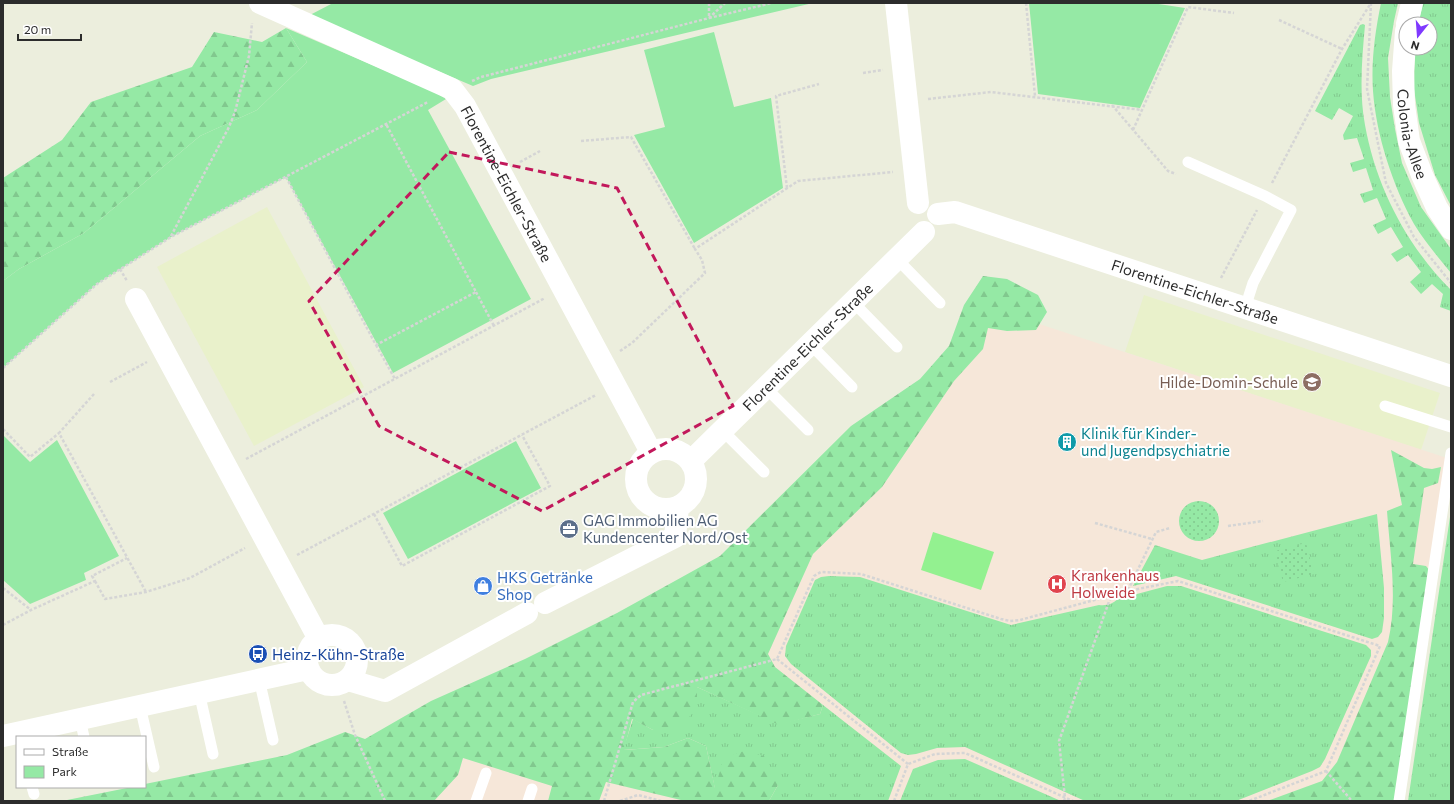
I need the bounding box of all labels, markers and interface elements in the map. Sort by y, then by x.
scale bar [18,16,81,42]
north arrow [1398,16,1438,56]
text: 20 m [24,22,51,36]
text: N [1409,39,1421,53]
street label: Colonia-Allee [1395,88,1432,181]
street label: Florentine-Eichler-Straße [457,102,556,265]
street label: Florentine-Eichler-Straße [1109,255,1281,327]
street label: Florentine-Eichler-Straße [739,279,876,414]
school or university icon: Hilde-Domin-Schule [1301,371,1323,393]
place label: Hilde-Domin-Schule [1159,373,1298,391]
place label: Klinik für Kinder- und Jugendpsychiatrie [1081,424,1230,459]
building icon: Klinik für Kinder- und Jugendpsychiatrie [1056,431,1078,453]
place label: GAG Immobilien AG Kundencenter Nord/Ost [583,511,748,546]
office icon: GAG Immobilien AG Kundencenter Nord/Ost [558,518,580,540]
place label: Krankenhaus Holweide [1071,566,1159,601]
place label: HKS Getränke Shop [497,568,593,603]
hospital icon: Krankenhaus Holweide [1046,573,1068,595]
shop icon: HKS Getränke Shop [472,575,494,597]
bus stop icon: Heinz-Kühn-Straße [247,643,269,665]
place label: Heinz-Kühn-Straße [272,645,405,663]
legend [16,736,146,788]
text: Straße [52,744,88,758]
text: Park [52,764,78,778]

